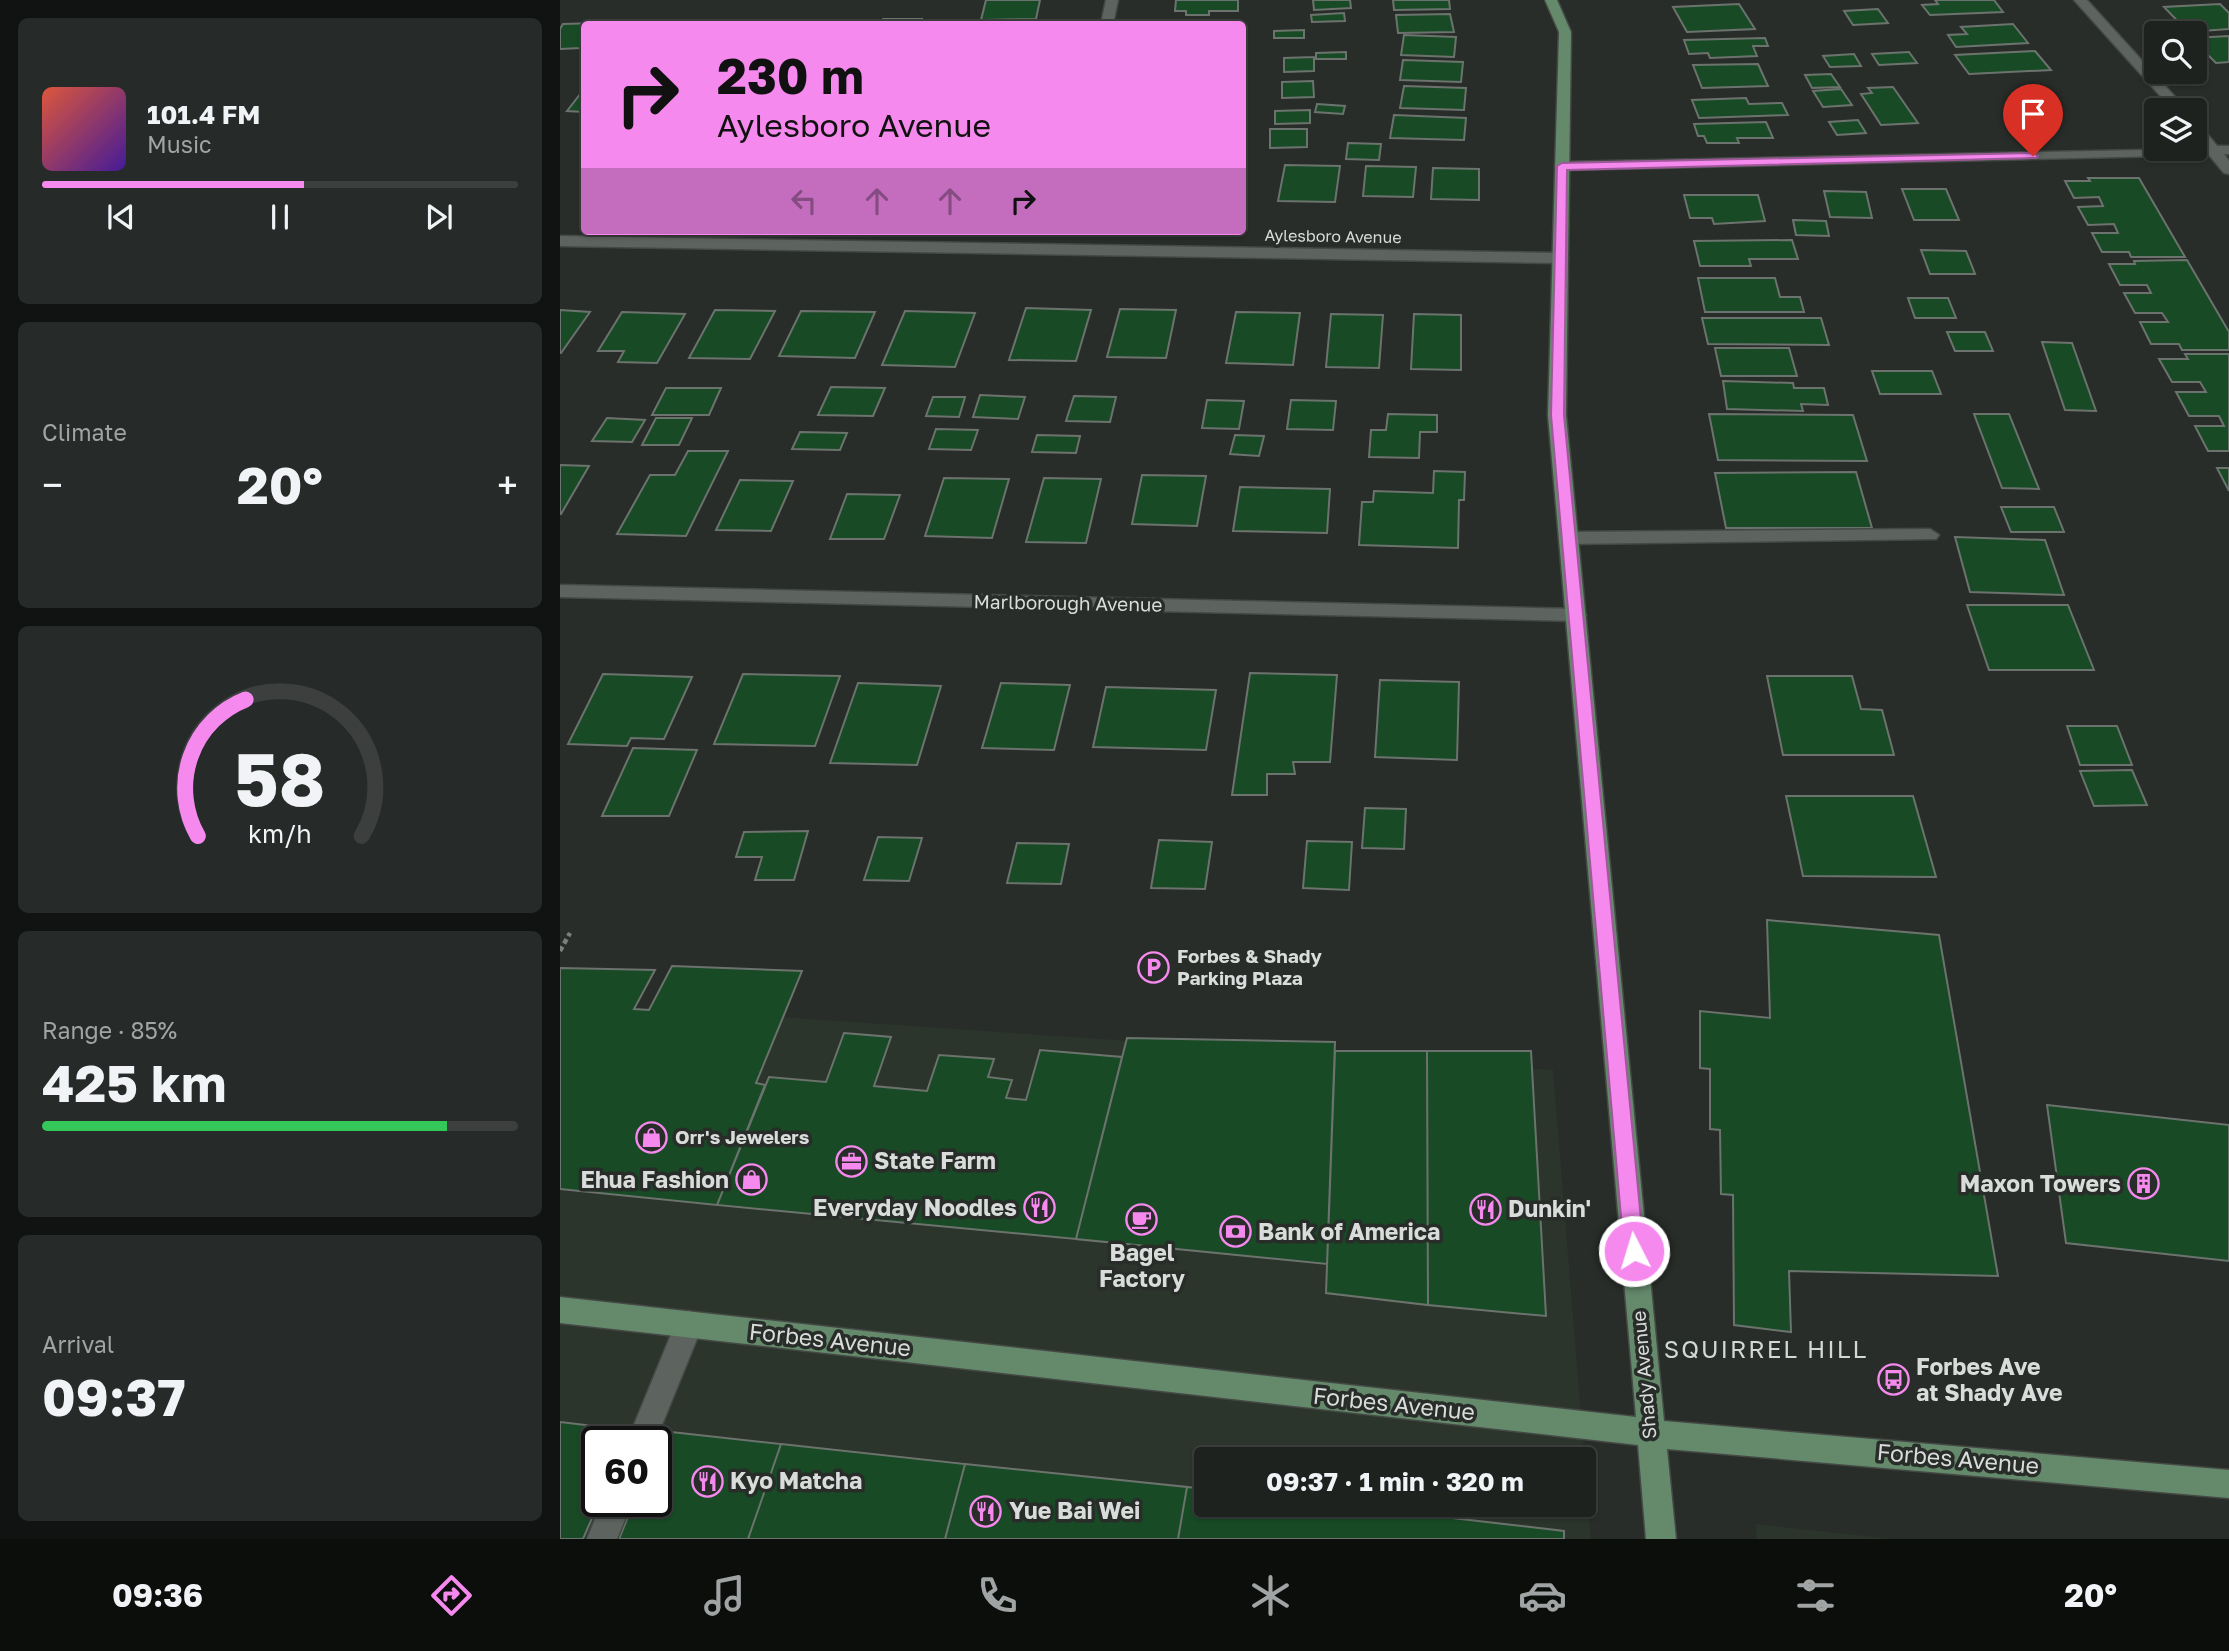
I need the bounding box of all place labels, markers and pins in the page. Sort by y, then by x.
pin [2003,84,2063,156]
place label: Forbes & Shady Parking Plaza [1177,944,1322,989]
parking icon: Forbes & Shady Parking Plaza [1137,950,1171,984]
shop icon: Orr's Jewelers [635,1120,669,1154]
place label: Orr's Jewelers [675,1125,810,1148]
office icon: State Farm [834,1144,868,1178]
place label: State Farm [874,1146,996,1174]
shop icon: Ehua Fashion [735,1163,769,1197]
place label: Ehua Fashion [581,1165,729,1193]
building icon: Maxon Towers [2127,1167,2161,1201]
place label: Maxon Towers [1960,1169,2121,1197]
restaurant icon: Everyday Noodles [1023,1191,1057,1225]
restaurant icon: Dunkin' [1468,1192,1502,1226]
place label: Everyday Noodles [813,1193,1017,1221]
place label: Dunkin' [1508,1194,1591,1222]
cafe icon: Bagel Factory [1125,1202,1159,1236]
bank icon: Bank of America [1218,1215,1252,1249]
place label: Bank of America [1258,1217,1440,1245]
place label: Bagel Factory [1099,1238,1185,1292]
place label: Forbes Ave at Shady Ave [1916,1352,2063,1406]
bus stop icon: Forbes Ave at Shady Ave [1876,1363,1910,1397]
restaurant icon: Kyo Matcha [690,1464,724,1498]
place label: Kyo Matcha [730,1466,862,1494]
restaurant icon: Yue Bai Wei [969,1494,1003,1528]
place label: Yue Bai Wei [1009,1496,1140,1524]

